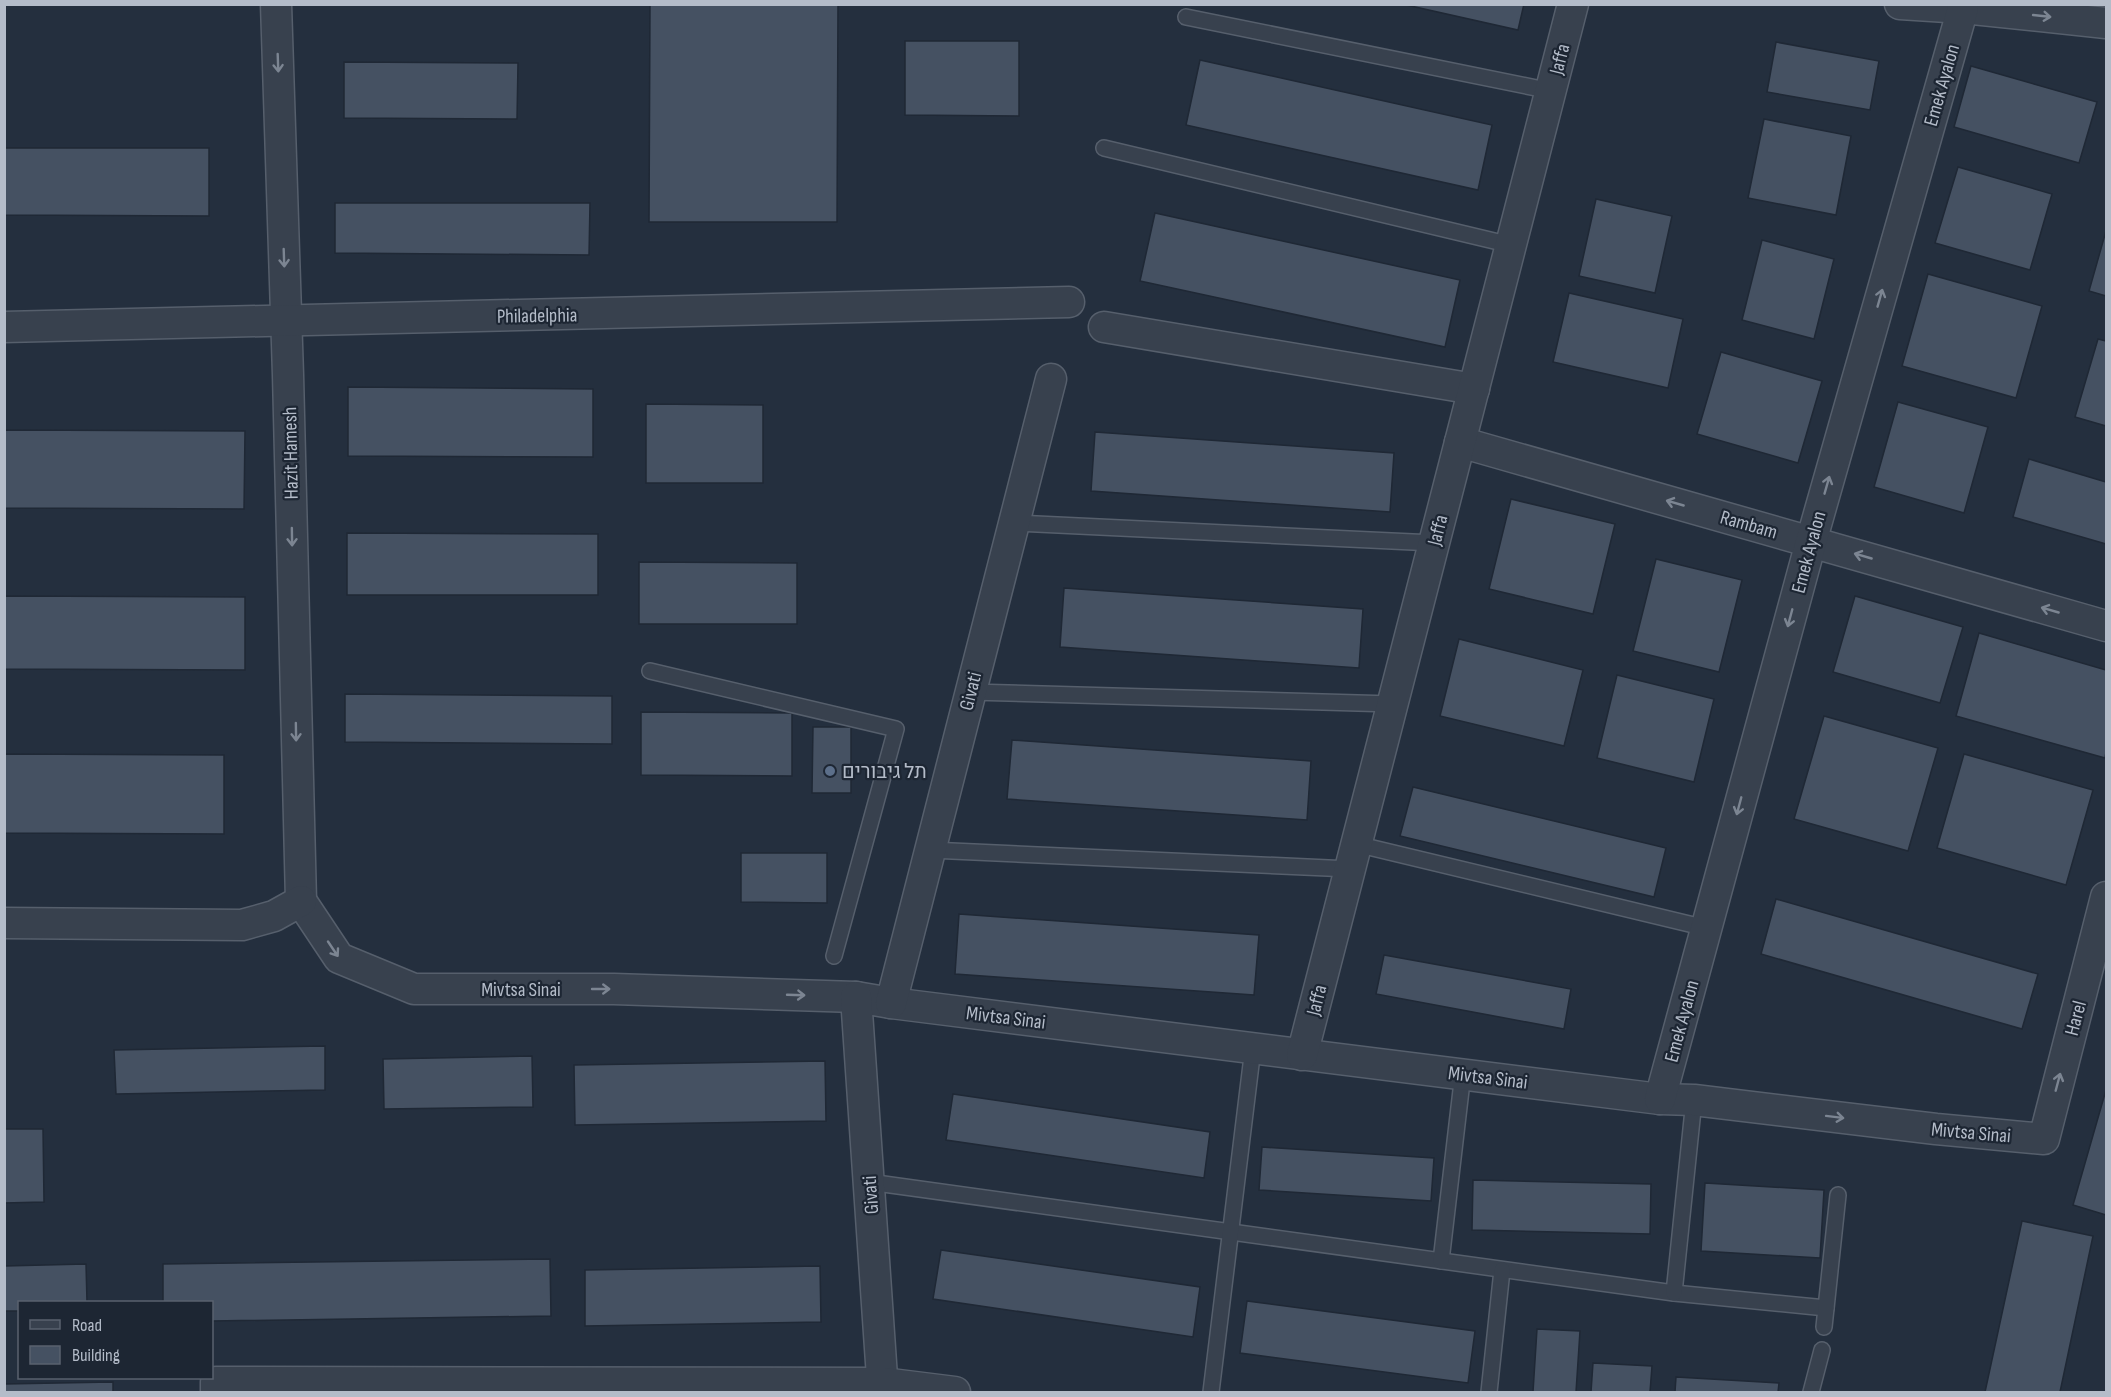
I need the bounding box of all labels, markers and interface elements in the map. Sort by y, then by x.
one-way arrow [2031,11,2051,22]
street label: Jaffa [1544,41,1575,78]
street label: Emek Ayalon [1919,42,1965,129]
one-way arrow [272,52,284,72]
one-way arrow [279,247,290,267]
one-way arrow [1875,289,1886,308]
street label: Philadelphia [497,303,577,329]
street label: Hazit Hamesh [278,407,304,499]
one-way arrow [1822,476,1833,495]
one-way arrow [1666,497,1685,508]
street label: Rambam [1717,505,1780,545]
street label: Emek Ayalon [1787,509,1831,596]
street label: Jaffa [1422,512,1453,549]
one-way arrow [286,526,297,546]
one-way arrow [1854,550,1873,561]
one-way arrow [2041,604,2060,615]
one-way arrow [1784,608,1795,627]
street label: Givati [955,670,987,713]
one-way arrow [291,721,302,741]
place label: תל גיבורים [842,760,927,784]
marker: תל גיבורים [823,764,837,778]
one-way arrow [1733,796,1744,815]
one-way arrow [327,941,339,957]
street label: Mivtsa Sinai [481,978,561,1002]
street label: Emek Ayalon [1660,978,1704,1065]
street label: Jaffa [1301,982,1332,1019]
one-way arrow [591,983,611,995]
one-way arrow [786,989,806,1001]
street label: Harel [2060,998,2092,1038]
street label: Mivtsa Sinai [965,1001,1047,1035]
street label: Mivtsa Sinai [1447,1061,1529,1095]
one-way arrow [2053,1073,2065,1092]
one-way arrow [1825,1112,1844,1123]
street label: Mivtsa Sinai [1930,1118,2012,1148]
street label: Givati [858,1175,884,1215]
legend [18,1301,213,1379]
text: Road [72,1315,102,1336]
text: Building [72,1345,120,1366]

